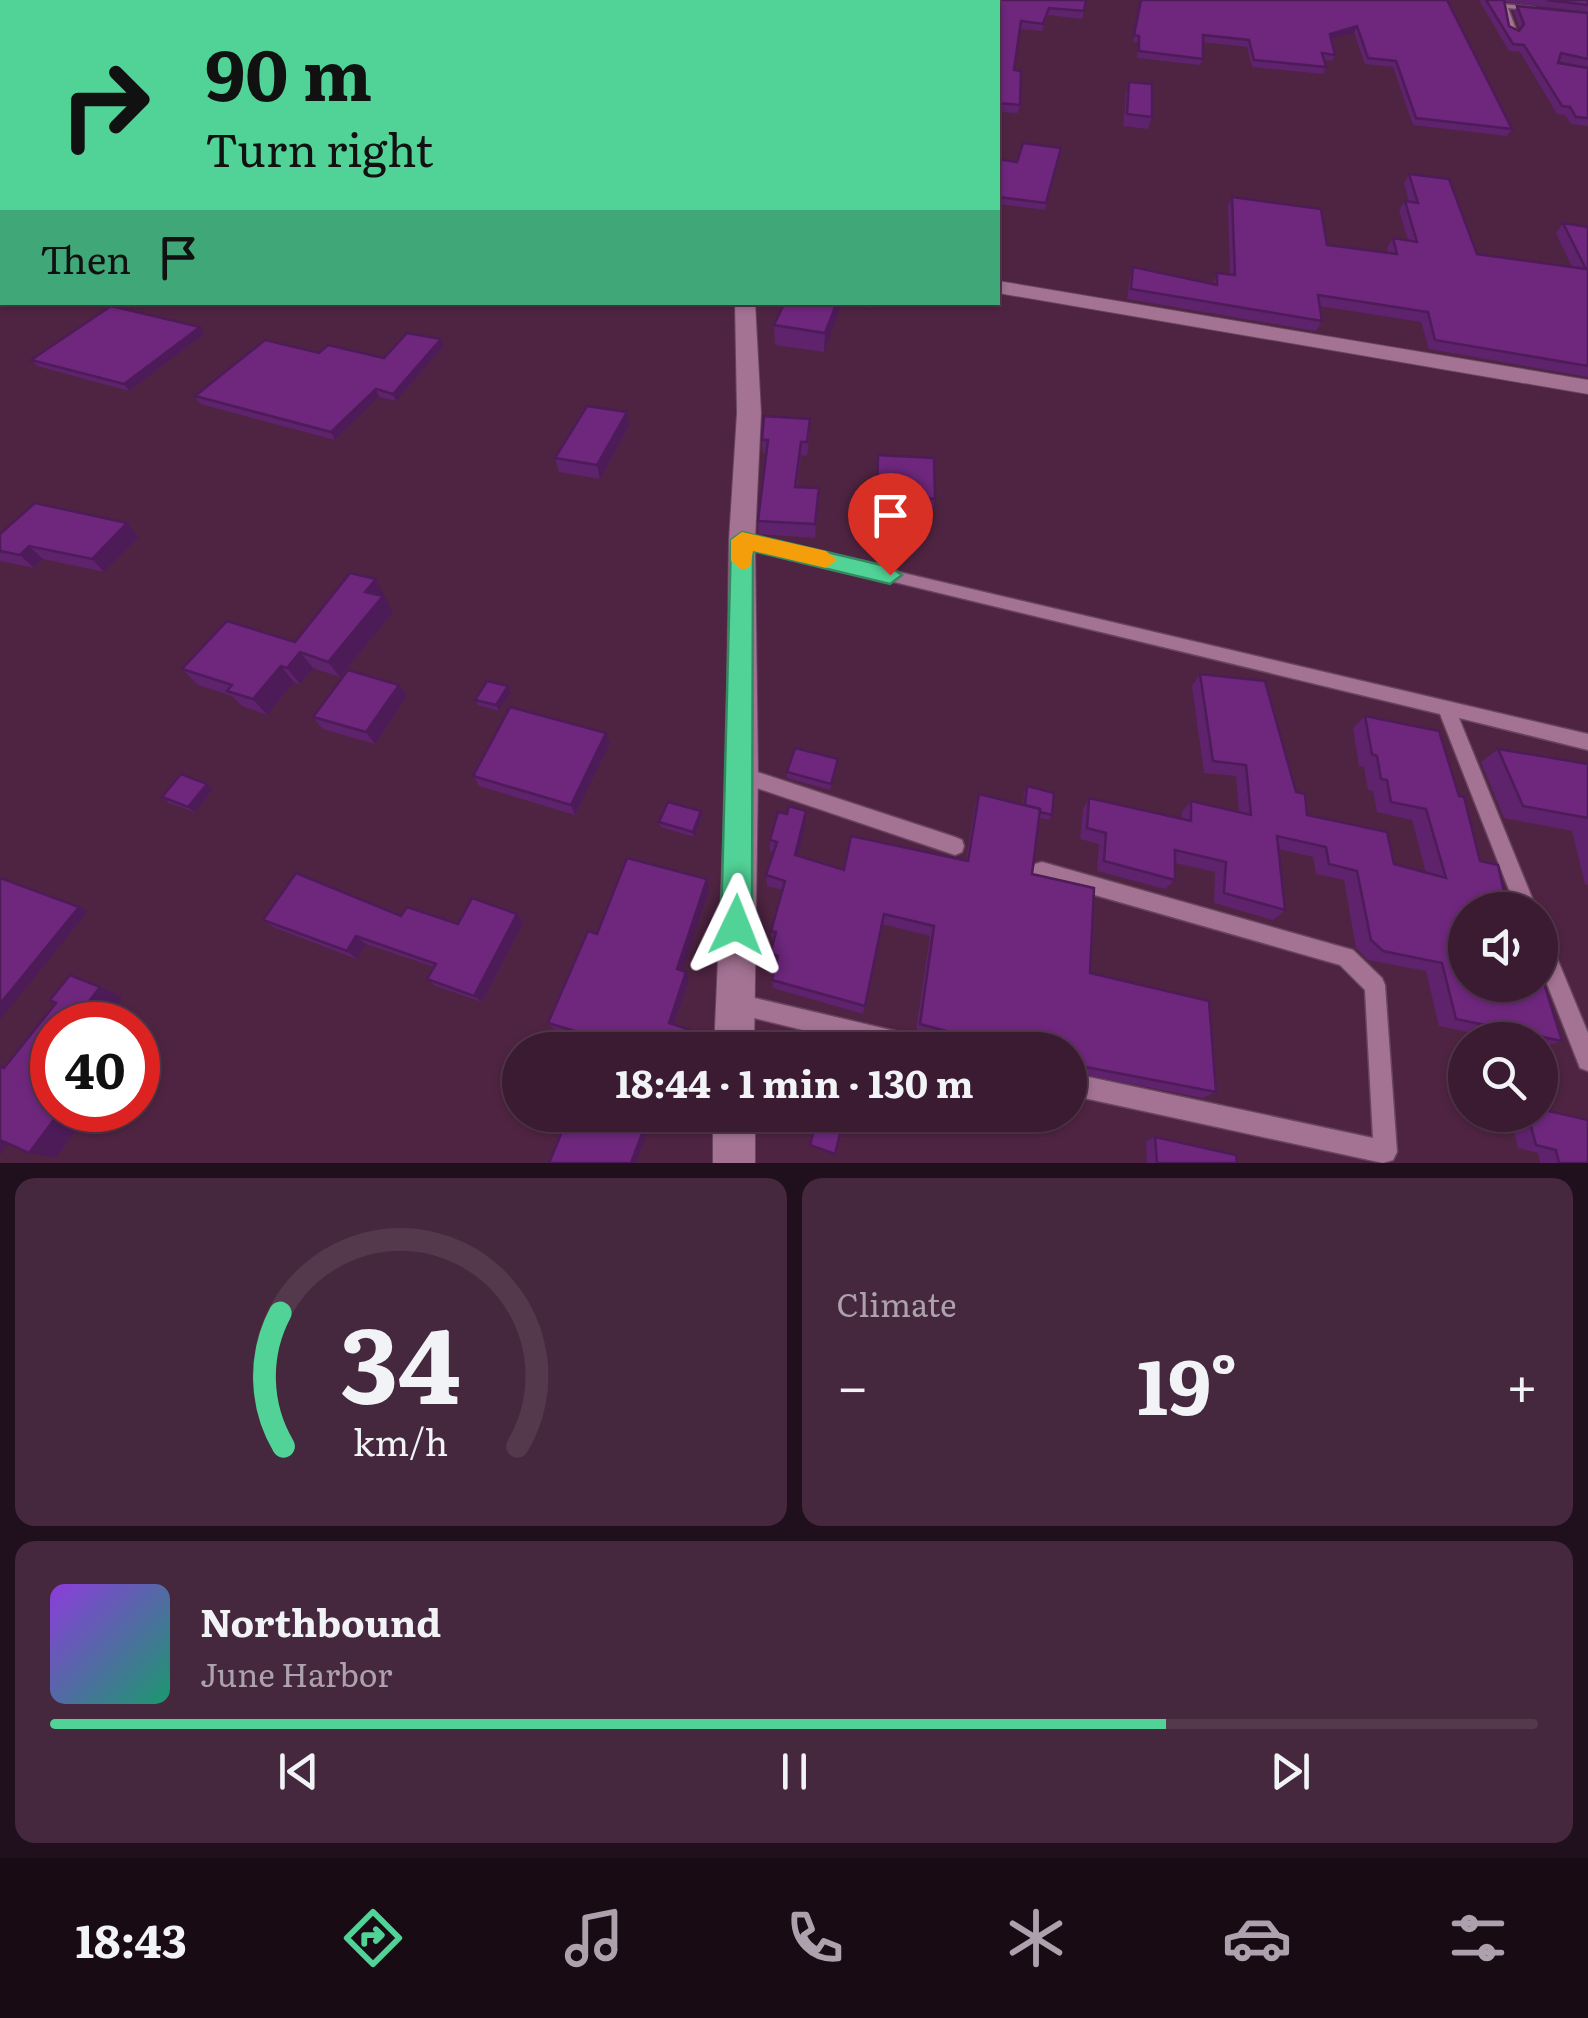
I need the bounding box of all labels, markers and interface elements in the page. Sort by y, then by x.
text: 90 m [205,19,372,123]
icon: right [40,40,170,170]
text: Turn right [205,114,433,181]
text: Then [40,229,131,286]
icon: arrive [151,230,206,285]
pin [848,473,933,576]
icon: arrive [863,488,918,543]
position arrow [684,873,788,977]
map controls [1448,892,1558,1132]
button: sound [1448,892,1558,1002]
speed limit sign: 40 [30,1002,160,1132]
button: search [1448,1022,1558,1132]
text: 18:44 · 1 min · 130 m [615,1053,974,1110]
text: Climate [837,1279,957,1327]
text: 34 [341,1282,461,1436]
text: 19° [1137,1327,1238,1438]
text: − [837,1342,869,1424]
text: + [1506,1342,1538,1424]
text: km/h [353,1414,448,1467]
text: Northbound [200,1592,441,1649]
text: June Harbor [200,1649,392,1697]
icon: previous [271,1744,326,1799]
icon: pause [767,1744,822,1799]
icon: next [1263,1744,1318,1799]
icon: directions [338,1903,408,1973]
icon: music [559,1903,629,1973]
icon: phone [780,1903,850,1973]
icon: climate [1001,1903,1071,1973]
icon: car [1222,1903,1292,1973]
icon: filters [1443,1903,1513,1973]
text: 18:43 [75,1905,187,1972]

